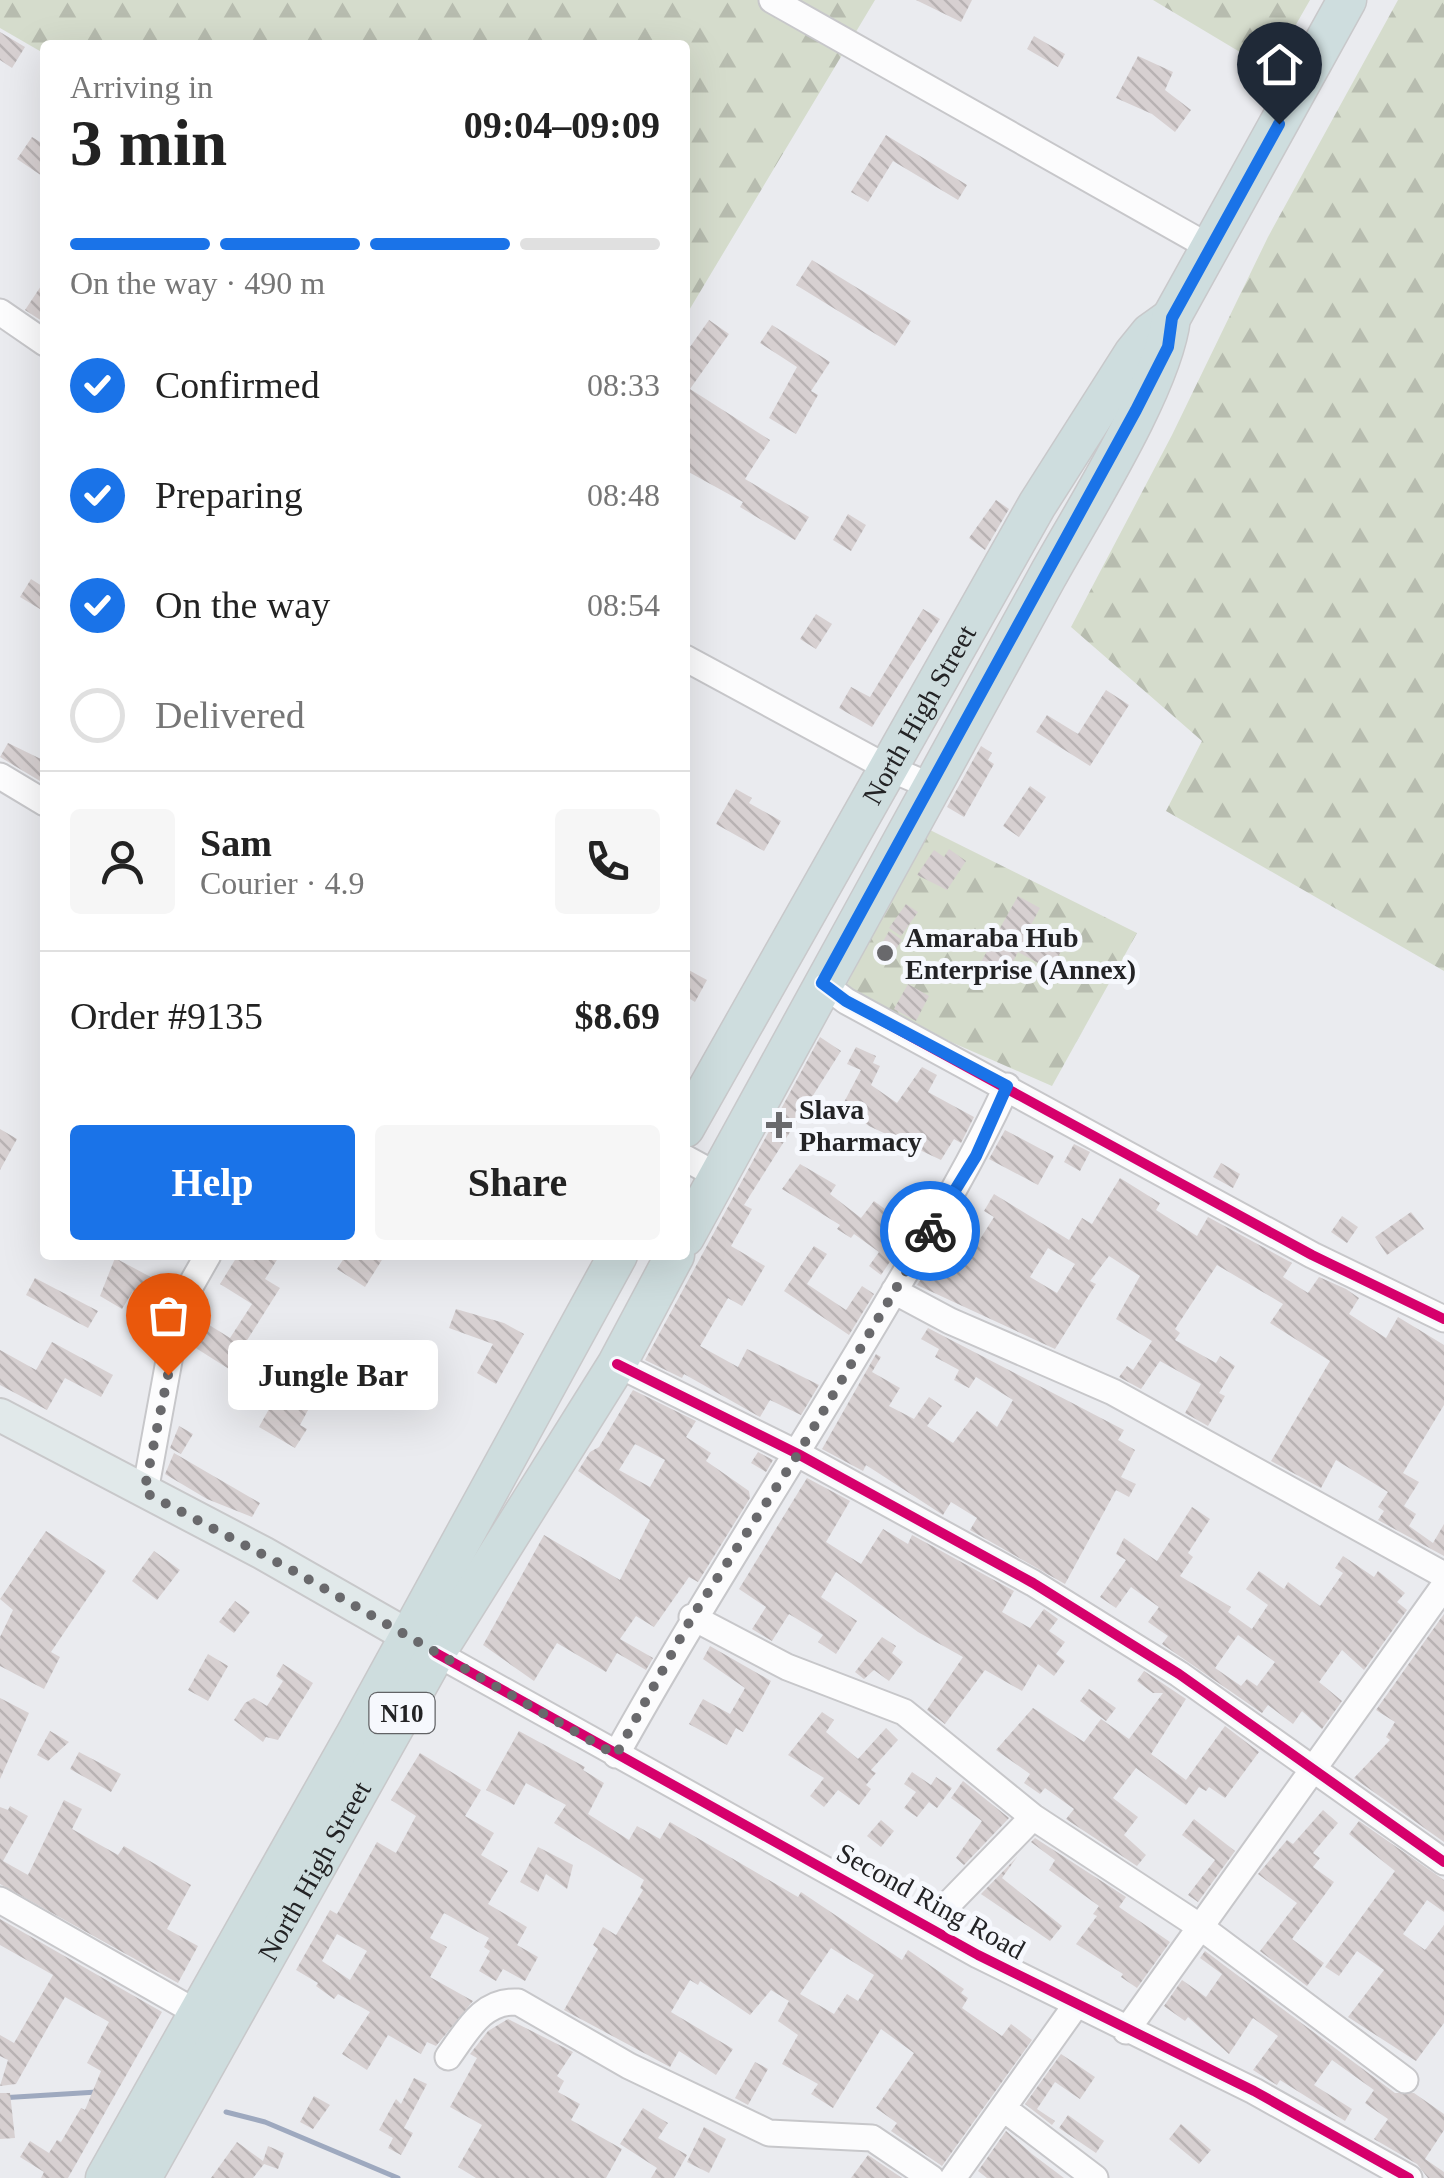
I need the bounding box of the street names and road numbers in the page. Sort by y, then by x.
street label: North High Street [856,619,982,809]
road number: N10 [370,1693,434,1733]
street label: North High Street [251,1776,377,1966]
street label: Second Ring Road [832,1837,1030,1965]

